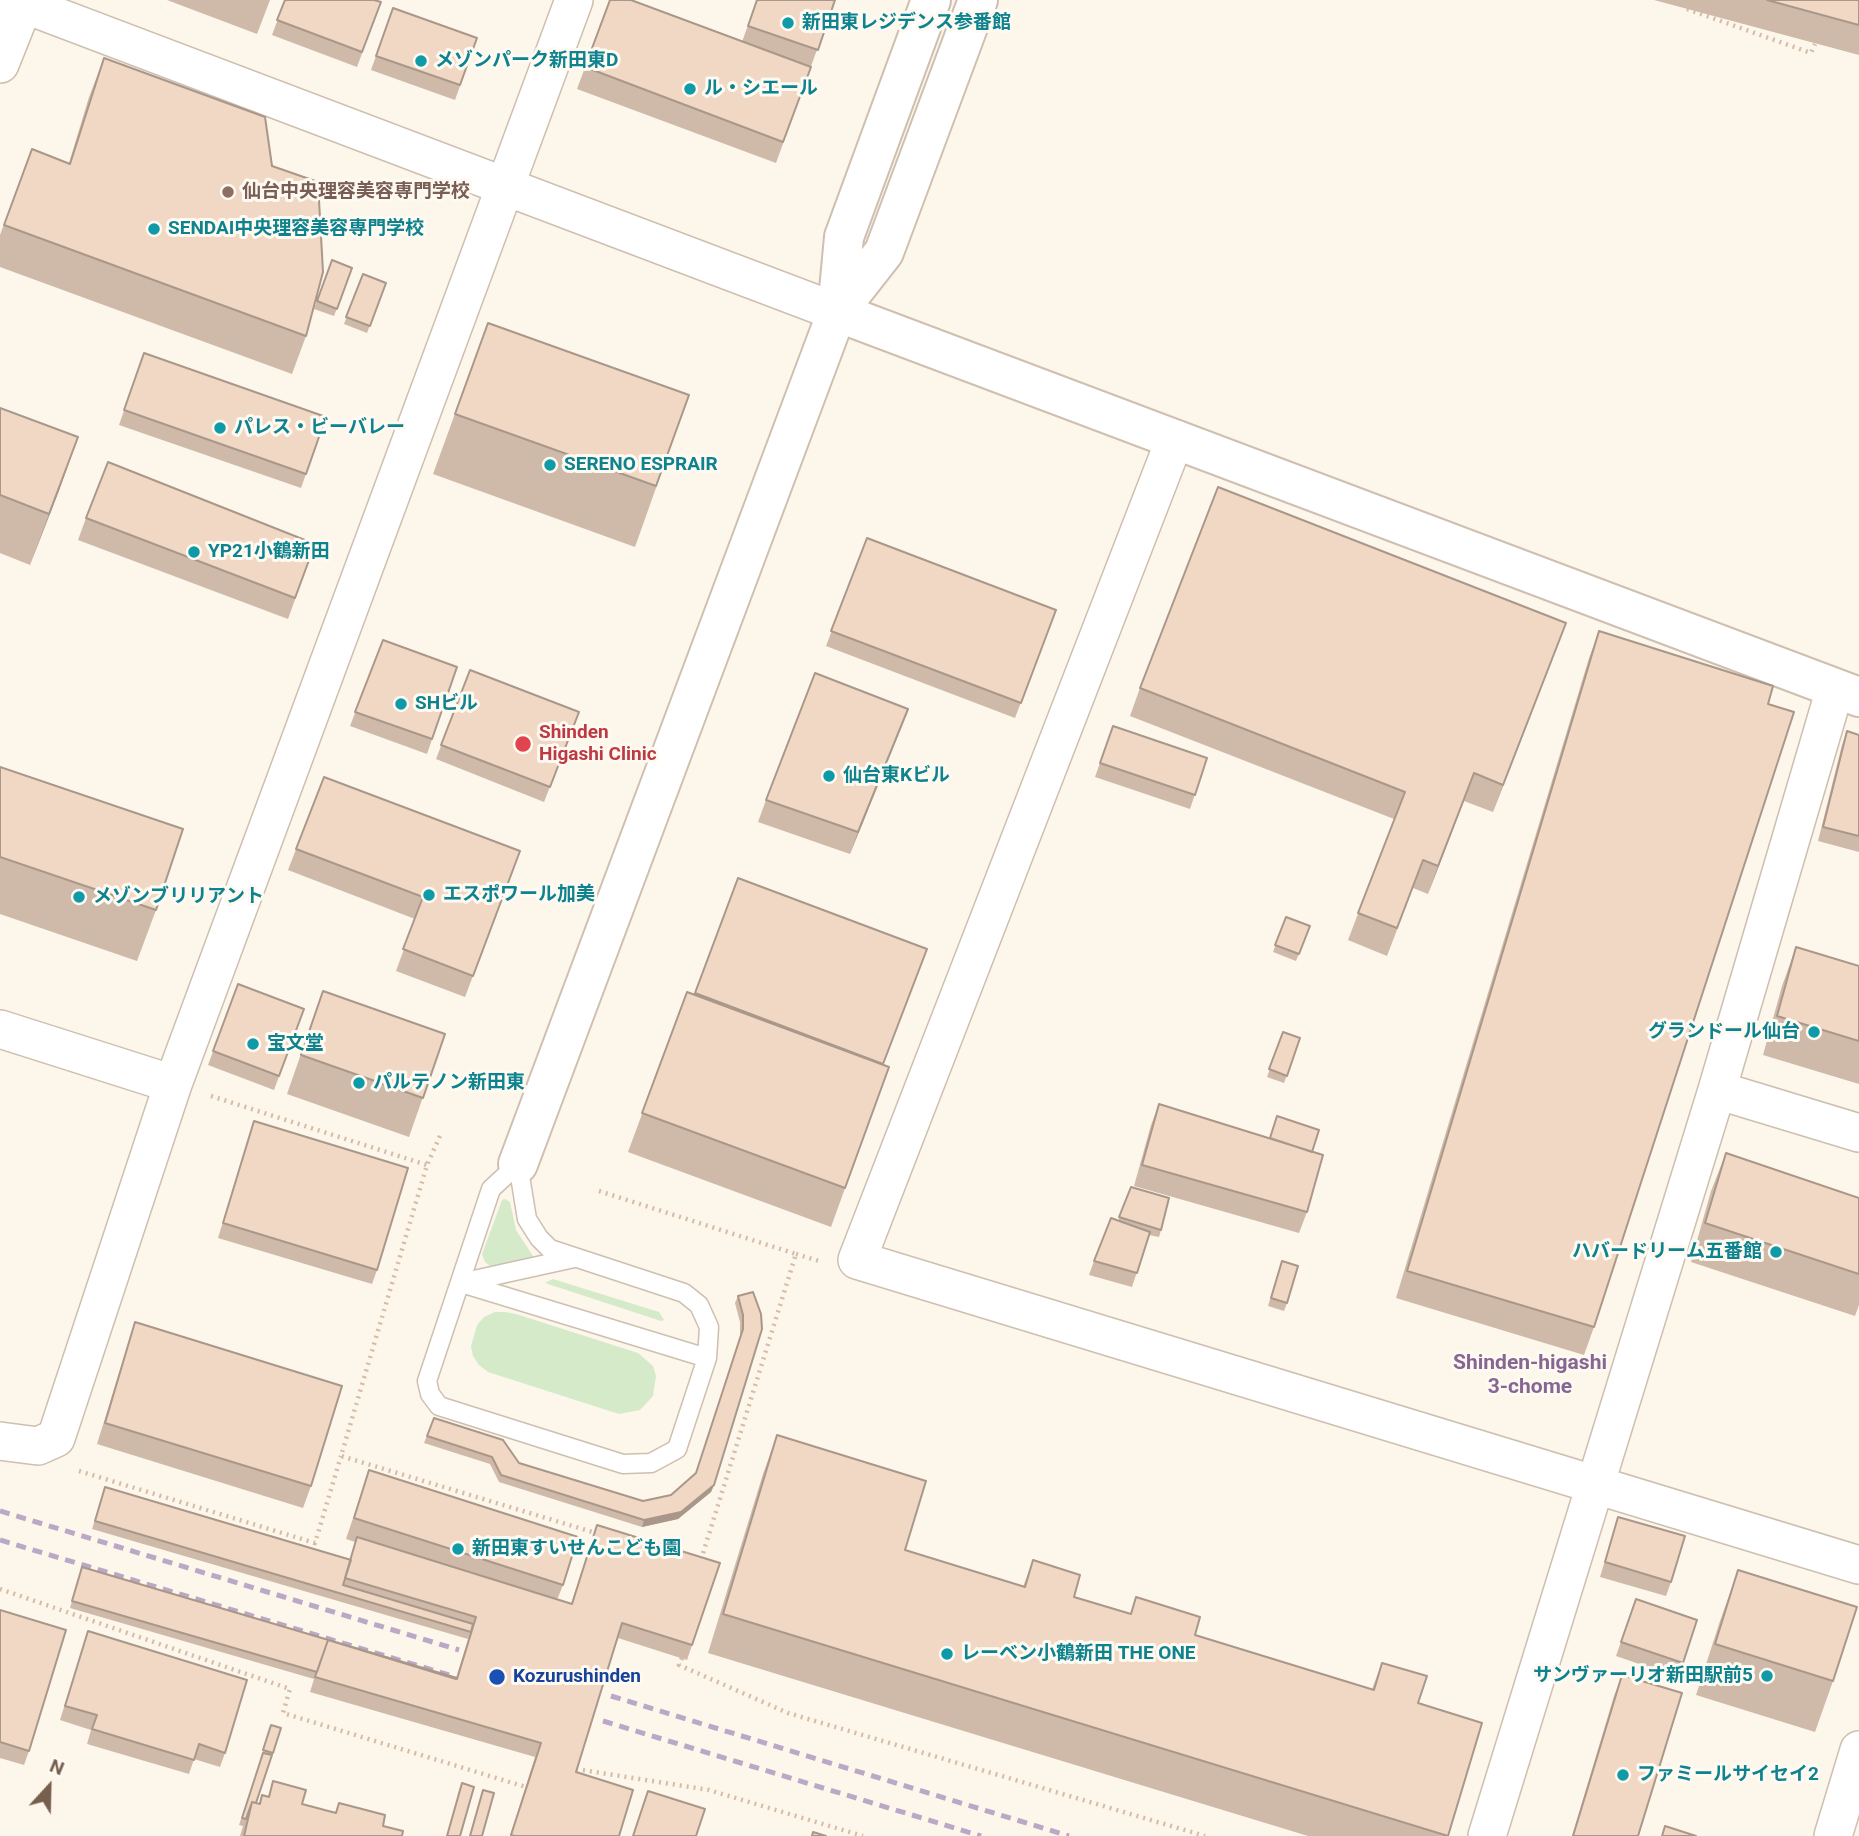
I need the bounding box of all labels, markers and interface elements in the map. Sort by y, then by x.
place label: 新田東レジデンス参番館 [802,12,1011,34]
marker: 新田東レジデンス参番館 [780,15,796,31]
place label: メゾンパーク新田東D [435,50,618,72]
marker: メゾンパーク新田東D [413,53,429,69]
place label: ル・シエール [704,78,818,100]
marker: ル・シエール [682,81,698,97]
place label: 仙台中央理容美容専門学校 [242,181,470,203]
marker: 仙台中央理容美容専門学校 [220,184,236,200]
place label: SENDAI中央理容美容専門学校 [168,218,424,240]
marker: SENDAI中央理容美容専門学校 [146,221,162,237]
place label: パレス・ビーバレー [234,417,405,439]
marker: パレス・ビーバレー [212,420,228,436]
place label: SERENO ESPRAIR [564,454,718,476]
marker: SERENO ESPRAIR [542,457,558,473]
place label: YP21小鶴新田 [208,541,330,563]
marker: YP21小鶴新田 [186,544,202,560]
place label: SHビル [415,693,478,715]
marker: SHビル [393,696,409,712]
place label: Shinden Higashi Clinic [539,722,657,766]
marker: Shinden Higashi Clinic [513,734,533,754]
place label: 仙台東Kビル [843,765,950,787]
marker: 仙台東Kビル [821,768,837,784]
place label: エスポワール加美 [443,884,595,906]
place label: メゾンブリリアント [93,886,264,908]
marker: エスポワール加美 [421,887,437,903]
marker: メゾンブリリアント [71,889,87,905]
place label: グランドール仙台 [1648,1021,1800,1043]
marker: グランドール仙台 [1806,1024,1822,1040]
place label: 宝文堂 [267,1033,324,1055]
marker: 宝文堂 [245,1036,261,1052]
place label: パルテノン新田東 [373,1072,525,1094]
marker: パルテノン新田東 [351,1075,367,1091]
place label: ハバードリーム五番館 [1572,1241,1762,1263]
marker: ハバードリーム五番館 [1768,1244,1784,1260]
district label: Shinden-higashi 3-chome [1453,1351,1607,1401]
place label: 新田東すいせんこども園 [472,1538,681,1560]
marker: 新田東すいせんこども園 [450,1541,466,1557]
place label: レーベン小鶴新田 THE ONE [961,1643,1196,1665]
marker: レーベン小鶴新田 THE ONE [939,1646,955,1662]
place label: サンヴァーリオ新田駅前5 [1533,1665,1753,1687]
place label: Kozurushinden [513,1666,641,1688]
marker: Kozurushinden [487,1667,507,1687]
marker: サンヴァーリオ新田駅前5 [1759,1668,1775,1684]
north arrow [14,1752,84,1822]
text: N [47,1754,68,1780]
place label: ファミールサイセイ2 [1637,1764,1819,1786]
marker: ファミールサイセイ2 [1615,1767,1631,1783]

